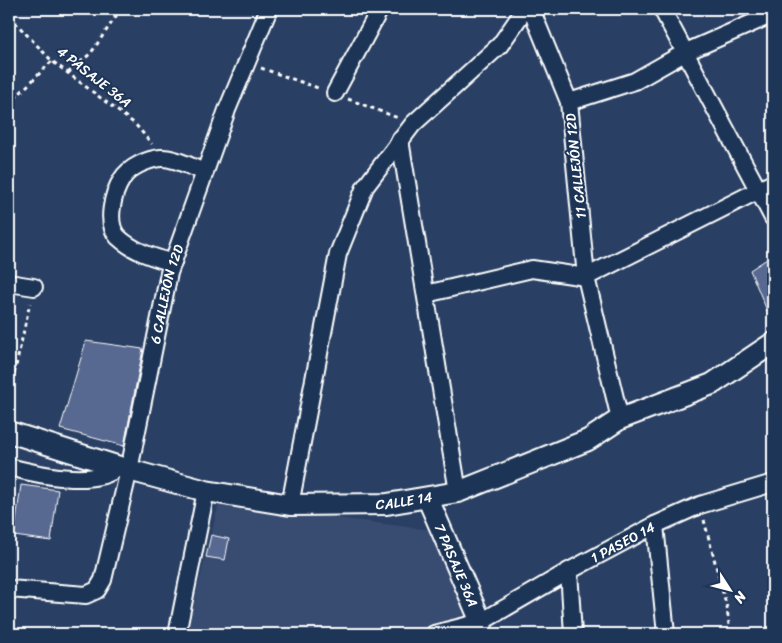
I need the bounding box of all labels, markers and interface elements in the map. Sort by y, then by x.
street label: 4 PASAJE 36A [51,40,137,114]
street label: 11 CALLEJÓN 12D [558,111,594,220]
street label: 6 CALLEJÓN 12D [142,240,191,346]
street label: CALLE 14 [375,484,434,517]
street label: 1 PASEO 14 [586,515,660,570]
street label: 7 PASAJE 36A [427,519,486,611]
north arrow [704,566,754,616]
text: N [727,585,754,609]

